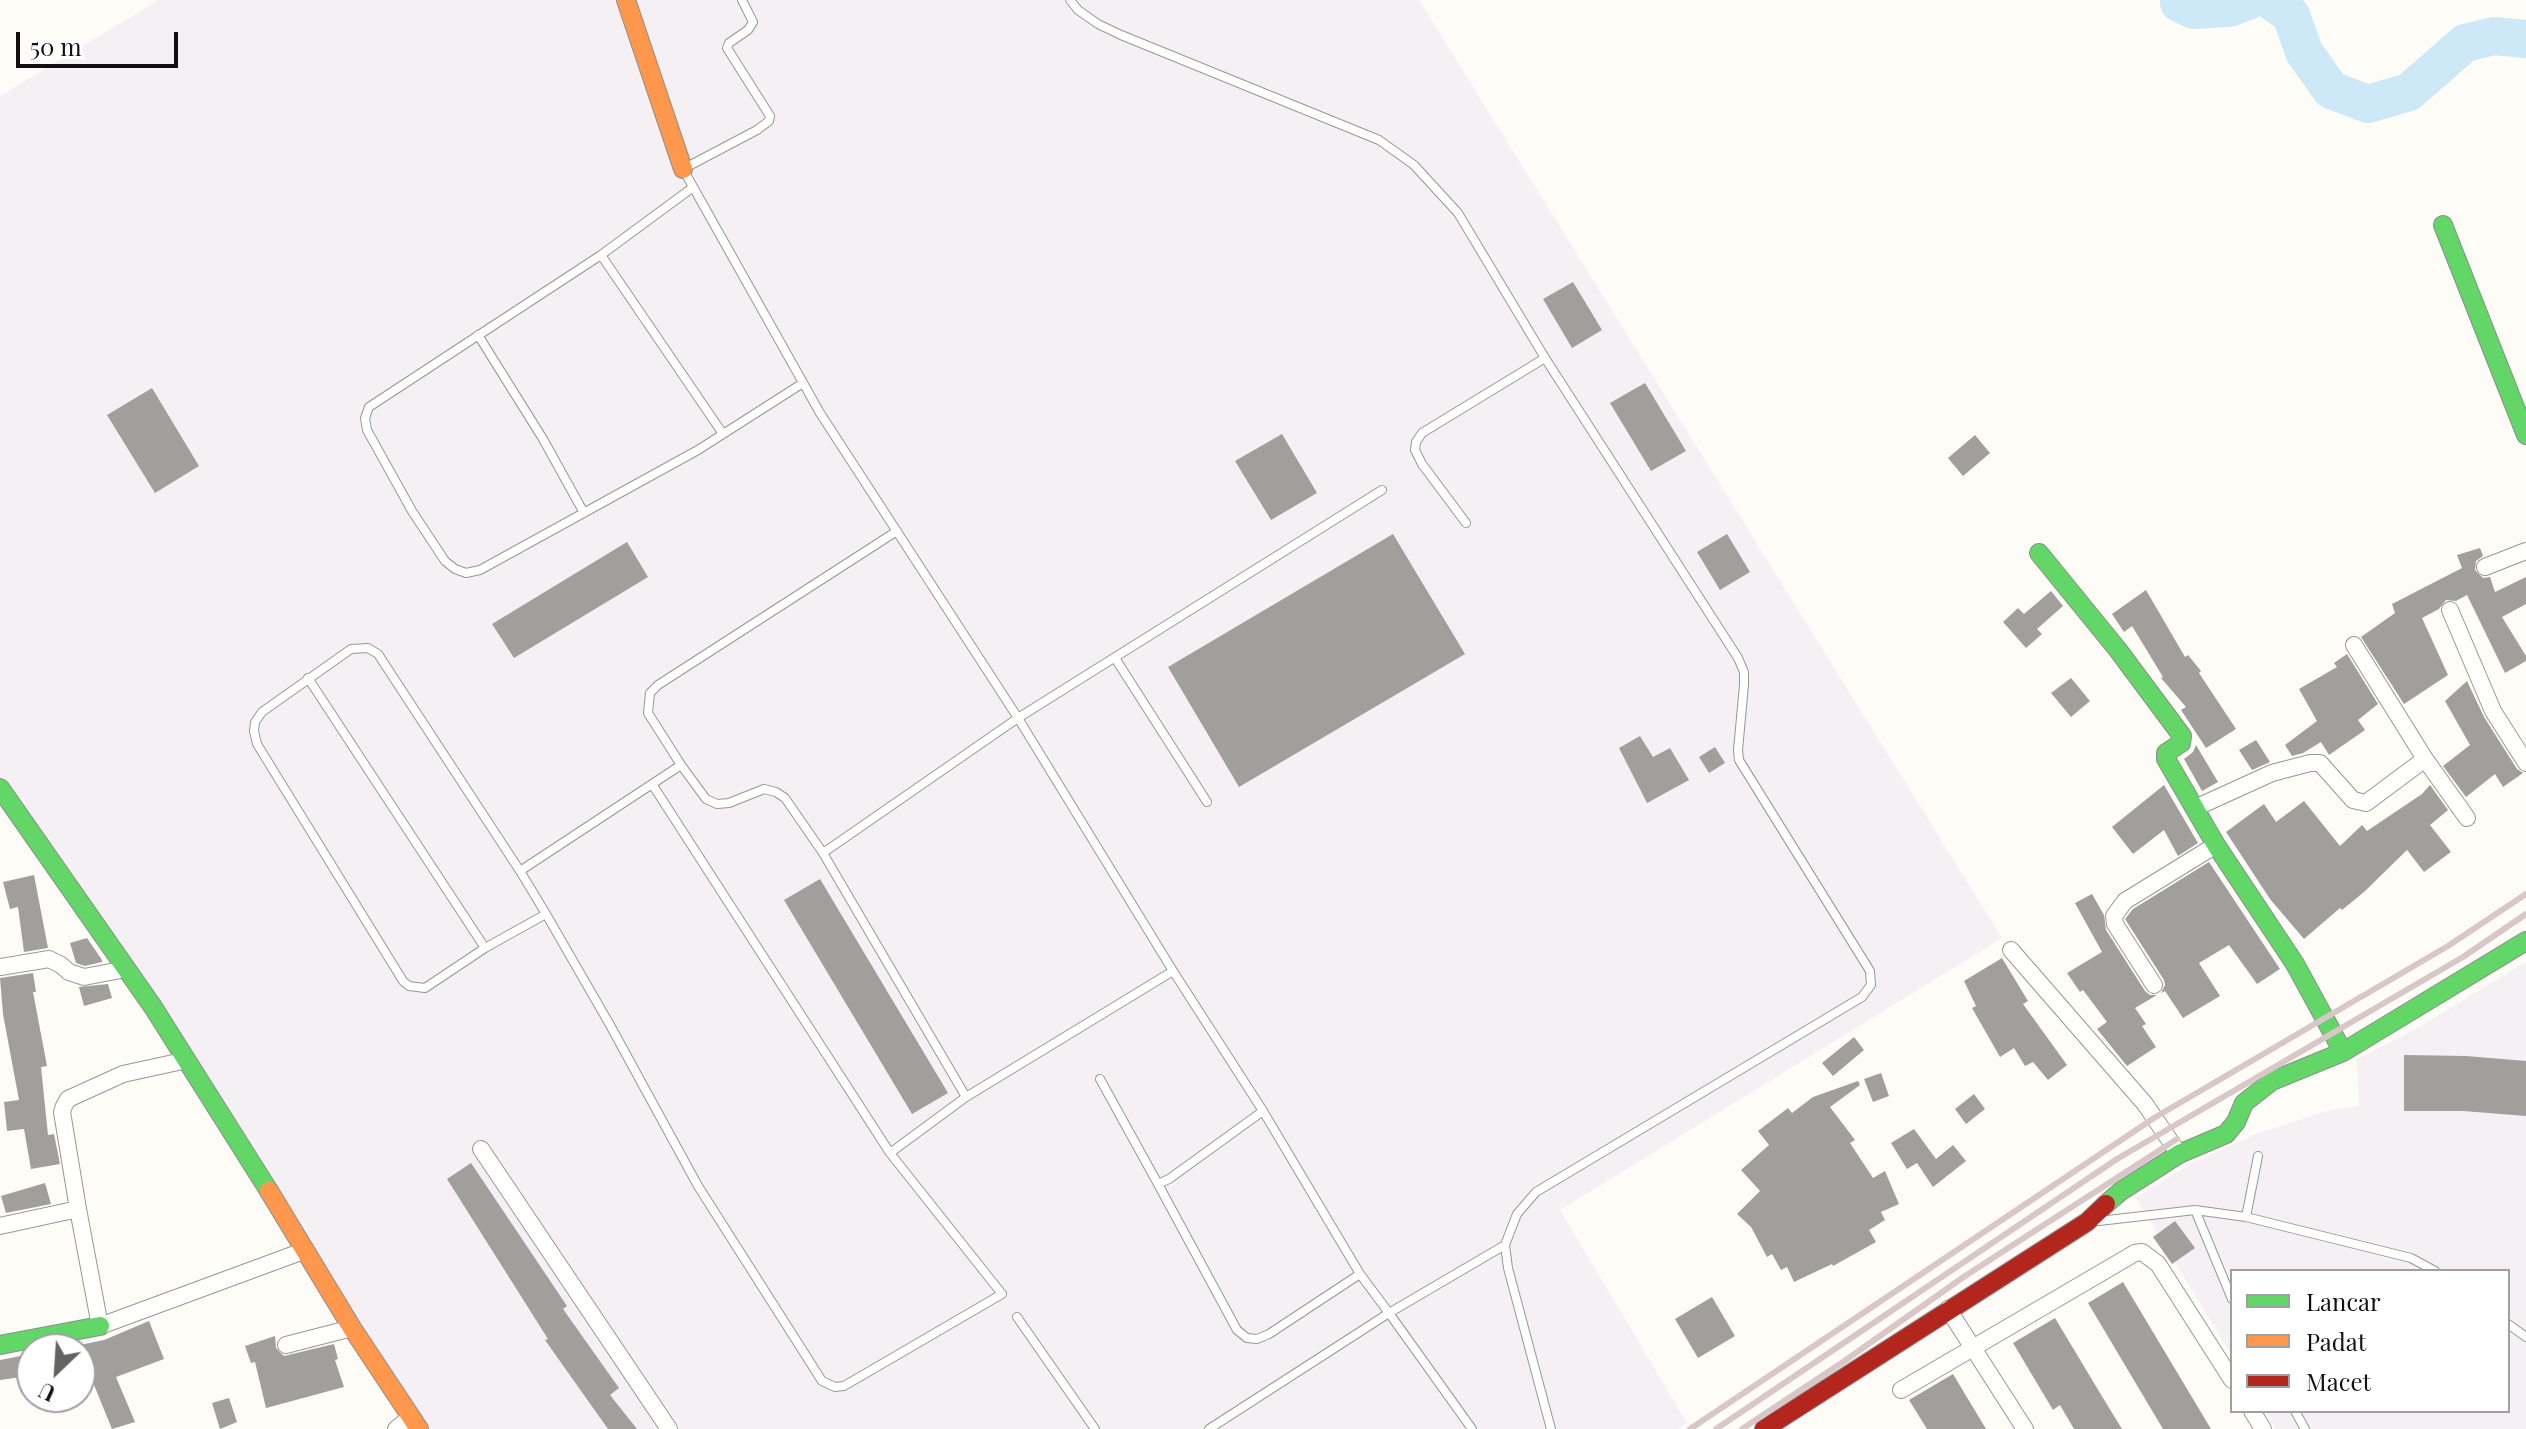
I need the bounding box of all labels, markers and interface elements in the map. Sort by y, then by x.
scale bar [20,16,182,66]
text: 50 m [30,30,82,62]
legend [2230,1269,2510,1413]
text: Lancar [2306,1285,2381,1317]
text: Padat [2306,1325,2366,1357]
north arrow [16,1333,96,1413]
text: Macet [2306,1365,2371,1397]
text: U [33,1376,60,1410]

